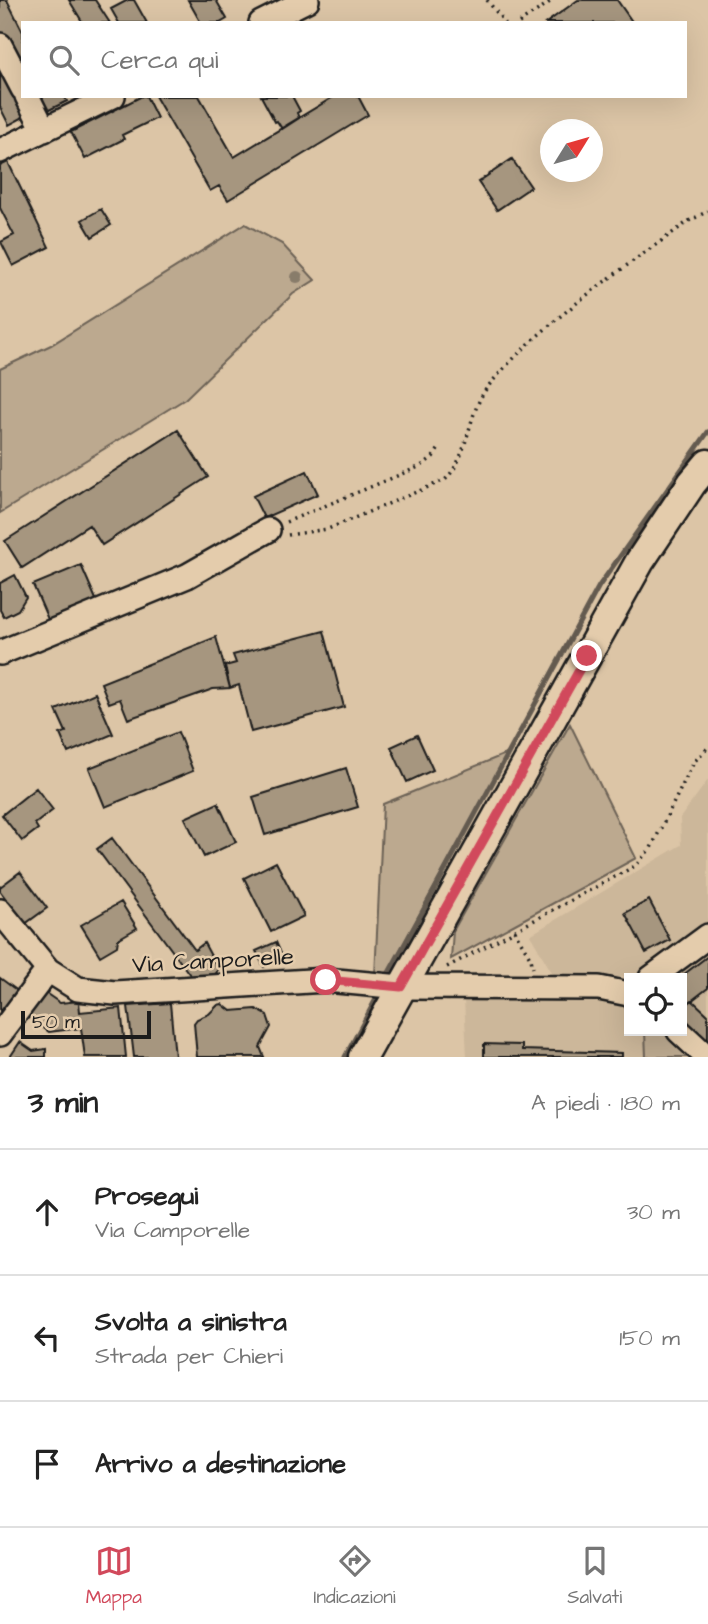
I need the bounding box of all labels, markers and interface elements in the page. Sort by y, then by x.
search box [21,21,687,98]
icon: search [45,41,83,79]
text: Cerca qui [101,42,218,78]
north arrow [540,119,603,182]
route end [571,640,602,671]
street label: Via Camporelle [131,940,295,982]
route start [310,964,341,995]
map controls [624,973,687,1036]
button: locate [624,973,687,1036]
scale bar [21,1008,150,1040]
text: 50 m [32,1009,80,1036]
text: 3 min [28,1082,98,1124]
text: A piedi · 180 m [531,1087,680,1119]
text: Prosegui [95,1178,198,1214]
icon: ahead [28,1193,66,1231]
text: 30 m [627,1196,680,1228]
text: Via Camporelle [95,1214,250,1246]
text: Svolta a sinistra [95,1304,287,1340]
icon: left [28,1319,66,1357]
text: 150 m [619,1322,680,1354]
text: Strada per Chieri [95,1340,283,1372]
icon: arrive [28,1445,66,1483]
text: Arrivo a destinazione [95,1446,346,1482]
tab: Mappa [86,1542,142,1611]
tab: Indicazioni [314,1542,396,1611]
tab: Salvati [567,1542,622,1611]

